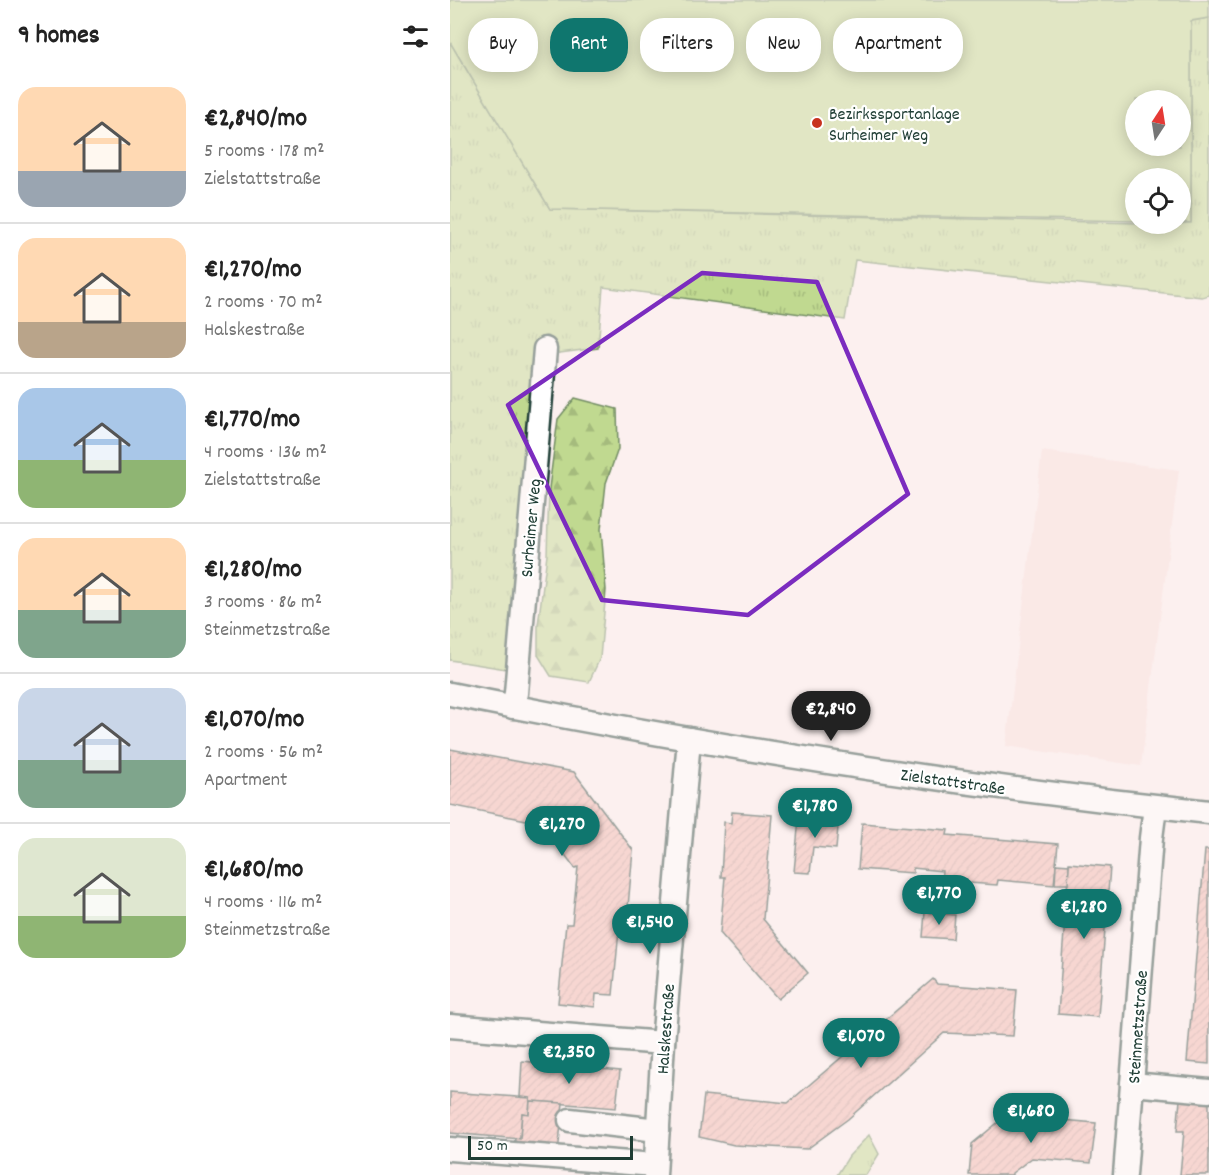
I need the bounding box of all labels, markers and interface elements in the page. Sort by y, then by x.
text: 9 homes [18,18,100,55]
chip: Buy [468,18,538,72]
chip: Rent [550,18,628,72]
chip: Filters [640,18,734,72]
chip: New [746,18,821,72]
chip: Apartment [833,18,963,72]
icon: filters [399,20,432,53]
north arrow [1125,90,1191,156]
map controls [1125,90,1191,234]
text: €2,840/mo [204,101,307,138]
place label: Bezirkssportanlage Surheimer Weg [829,103,960,149]
icon: home [66,111,138,183]
marker: Bezirkssportanlage Surheimer Weg [810,116,824,130]
text: 5 rooms · 178 m² [204,138,325,166]
text: Zielstattstraße [204,166,321,194]
button: locate [1125,168,1191,234]
text: €1,270/mo [204,252,301,289]
icon: home [66,262,138,334]
text: 2 rooms · 70 m² [204,289,323,317]
text: Halskestraße [204,317,305,345]
text: €1,770/mo [204,402,300,439]
icon: home [66,412,138,484]
text: 4 rooms · 136 m² [204,439,327,467]
text: Zielstattstraße [204,467,321,495]
street label: Surheimer Weg [516,478,549,579]
text: €1,280/mo [204,552,302,589]
icon: home [66,562,138,634]
text: 3 rooms · 86 m² [204,589,322,617]
text: Steinmetzstraße [204,617,330,645]
pin: €2,840 [782,691,880,742]
text: €2,840 [806,696,856,724]
text: €1,070/mo [204,702,304,739]
icon: home [66,712,138,784]
text: 2 rooms · 56 m² [204,739,323,767]
street label: Zielstattstraße [899,764,1007,803]
text: Apartment [204,767,287,795]
pin: €1,780 [766,788,864,839]
text: €1,780 [792,793,838,821]
pin: €1,270 [513,806,611,857]
text: €1,270 [539,811,585,839]
text: €1,680/mo [204,852,303,889]
icon: home [66,862,138,934]
pin: €1,770 [890,875,988,926]
text: €1,770 [916,880,962,908]
text: 4 rooms · 116 m² [204,889,322,917]
pin: €1,280 [1035,889,1133,940]
text: €1,280 [1061,894,1108,922]
pin: €1,540 [601,904,699,955]
text: €1,540 [626,909,674,937]
text: Steinmetzstraße [204,917,330,945]
street label: Steinmetzstraße [1123,970,1156,1085]
street label: Halskestraße [652,983,683,1075]
pin: €1,070 [812,1018,910,1069]
text: €1,070 [837,1023,885,1051]
pin: €2,350 [520,1034,618,1085]
text: €2,350 [543,1039,595,1067]
pin: €1,680 [982,1093,1080,1144]
text: €1,680 [1007,1098,1055,1126]
scale bar [468,1133,633,1160]
text: 50 m [477,1135,508,1158]

